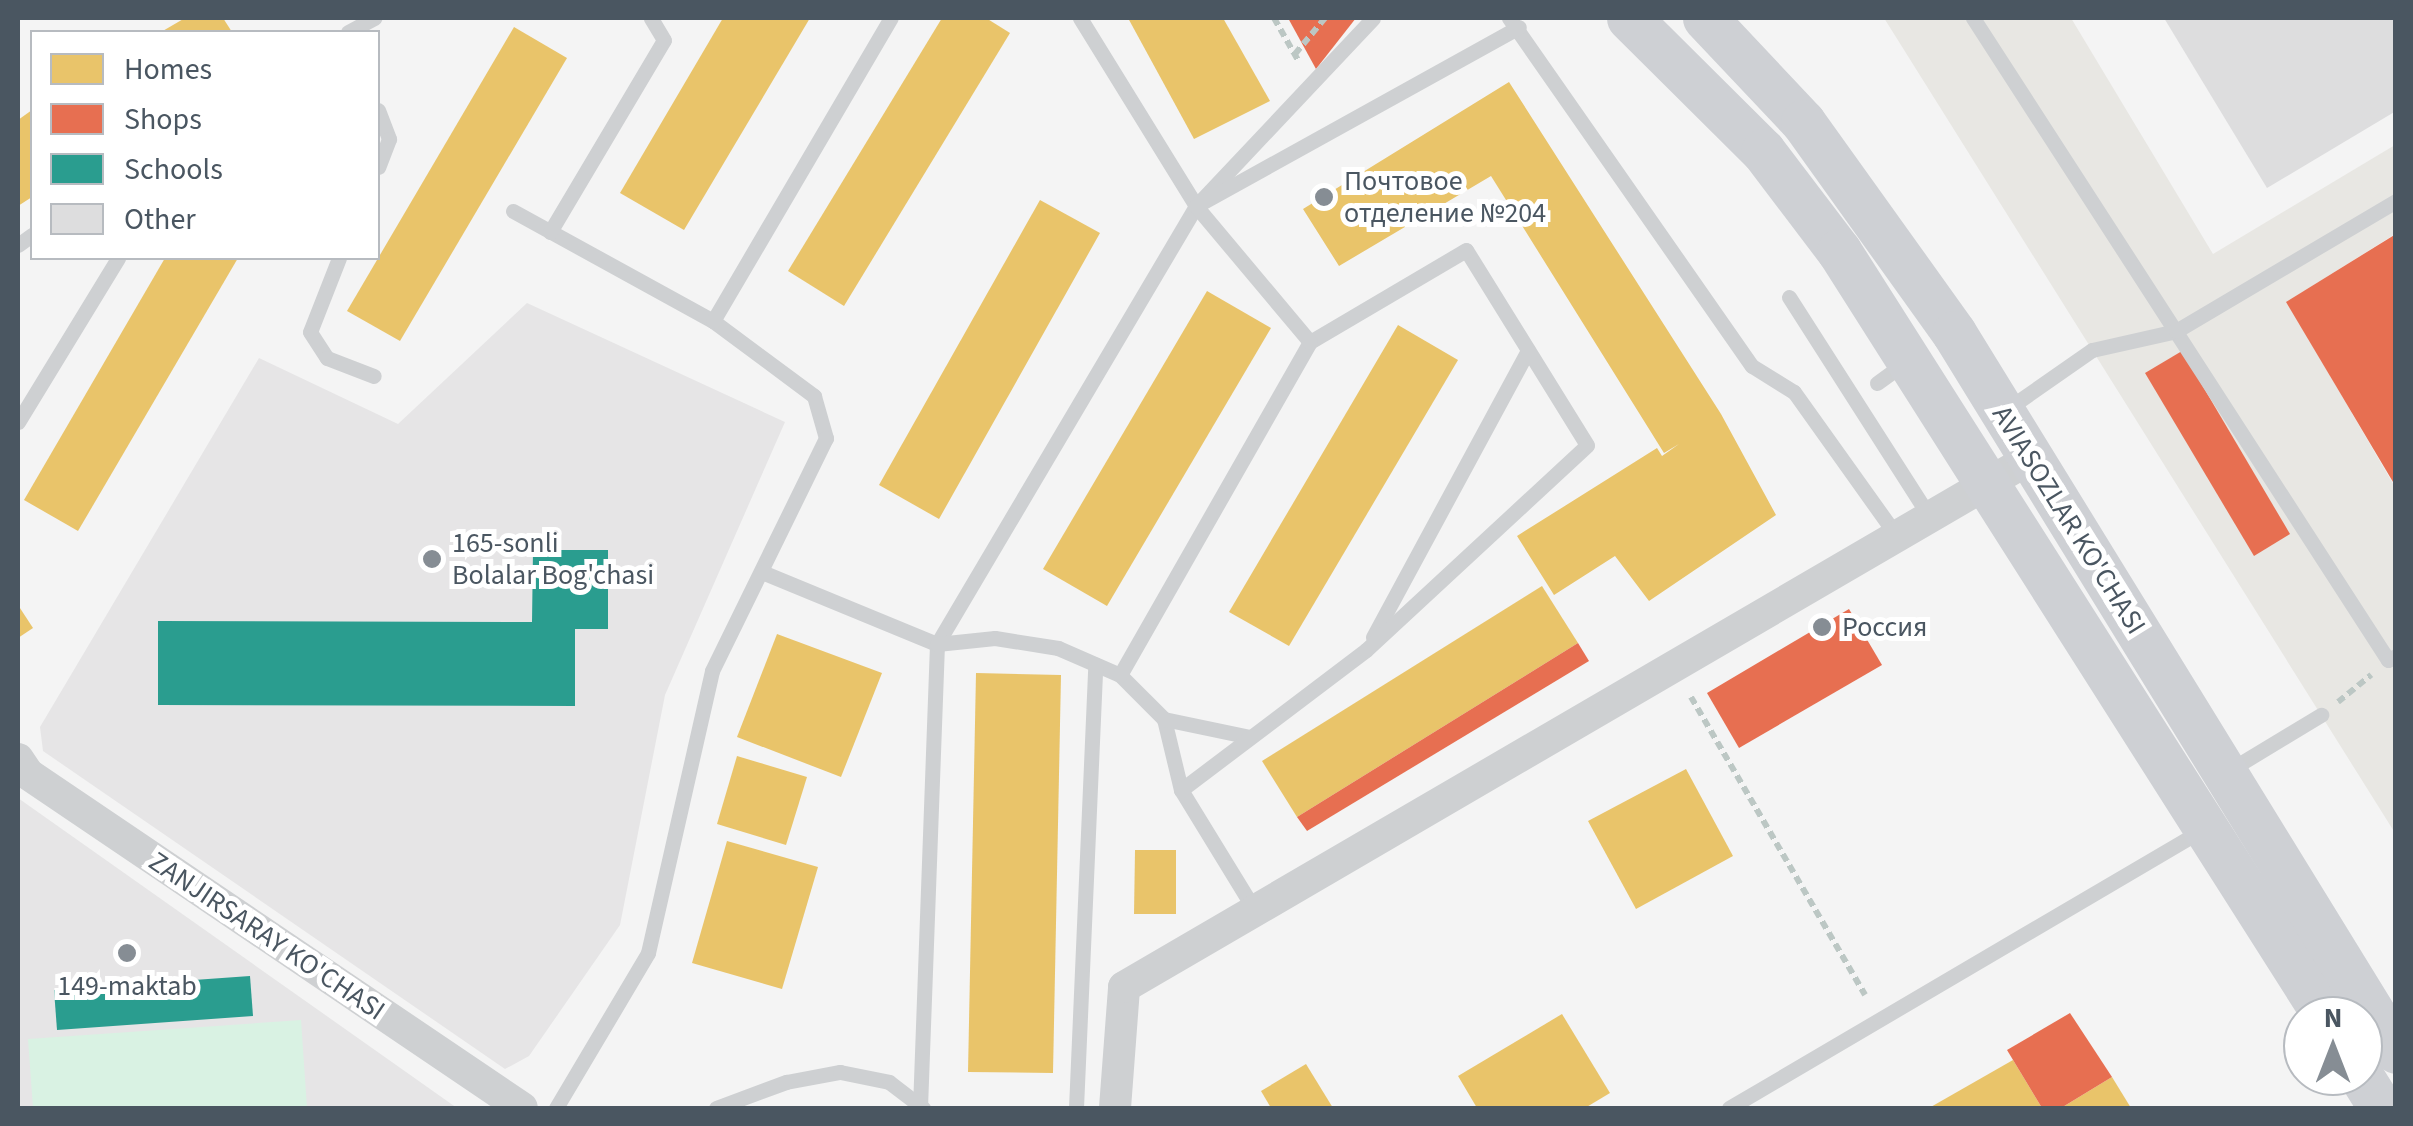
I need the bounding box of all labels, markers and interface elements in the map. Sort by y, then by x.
legend [30,30,380,260]
text: Homes [124,48,212,91]
text: Shops [124,98,202,141]
text: Schools [124,148,223,191]
place label: Почтовое отделение №204 [1344,164,1546,230]
marker: Почтовое отделение №204 [1313,186,1335,208]
text: Other [124,198,196,241]
street label: AVIASOZLAR KO'CHASI [1985,399,2153,641]
place label: 165-sonli Bolalar Bog'chasi [452,526,654,592]
marker: 165-sonli Bolalar Bog'chasi [421,548,443,570]
place label: Россия [1842,610,1928,644]
marker: Россия [1811,616,1833,638]
street label: ZANJIRSARAY KO'CHASI [143,845,391,1027]
marker: 149-maktab [116,942,138,964]
place label: 149-maktab [57,969,197,1003]
north arrow [2283,996,2383,1096]
text: N [2324,998,2342,1038]

